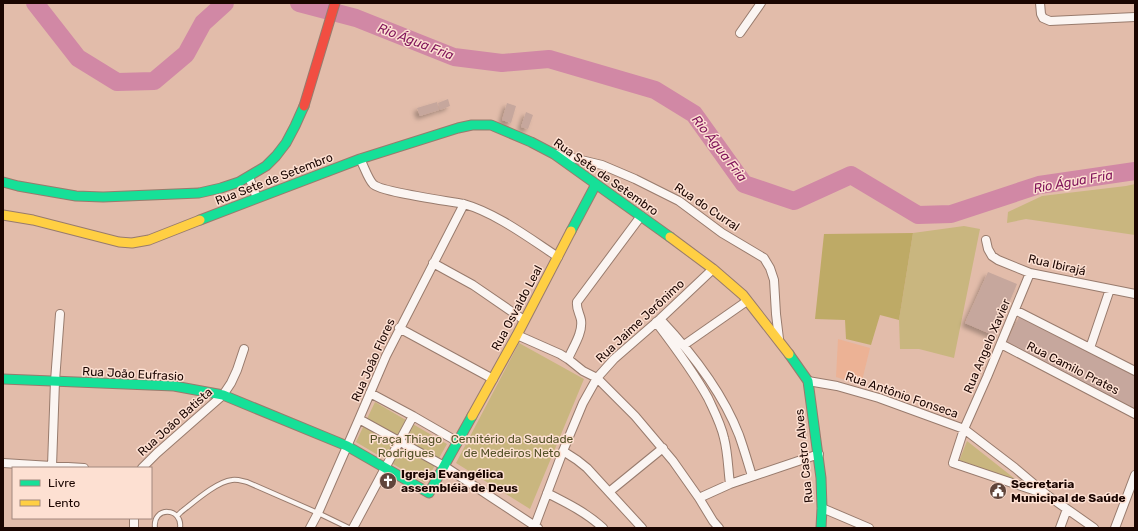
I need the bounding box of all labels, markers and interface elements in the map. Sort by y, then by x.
water label: Rio Água Fria [375,20,456,64]
water label: Rio Água Fria [688,112,750,185]
street label: Rua Sete de Setembro [551,136,661,219]
street label: Rua Sete de Setembro [213,150,335,208]
water label: Rio Água Fria [1032,167,1114,197]
street label: Rua do Curral [672,180,742,234]
street label: Rua Ibirajá [1027,252,1087,278]
street label: Rua Osvaldo Leal [489,263,545,353]
street label: Rua Jaime Jerônimo [593,276,687,365]
street label: Rua Angelo Xavier [961,296,1013,395]
street label: Rua João Flores [348,316,398,404]
street label: Rua Camilo Prates [1024,339,1122,397]
street label: Rua João Eufrasio [82,364,184,384]
street label: Rua Antônio Fonseca [844,369,960,421]
street label: Rua João Batista [135,385,215,459]
street label: Rua Castro Alves [792,408,816,504]
park label: Praça Thiago Rodrigues [370,432,442,460]
park label: Cemitério da Saudade de Medeiros Neto [451,432,574,460]
legend [12,467,152,519]
place label: Igreja Evangélica assembléia de Deus [401,467,518,495]
church icon: Igreja Evangélica assembléia de Deus [378,471,398,491]
text: Livre [48,476,76,490]
place label: Secretaria Municipal de Saúde [1011,477,1126,505]
public building icon: Secretaria Municipal de Saúde [988,481,1008,501]
text: Lento [48,496,80,510]

